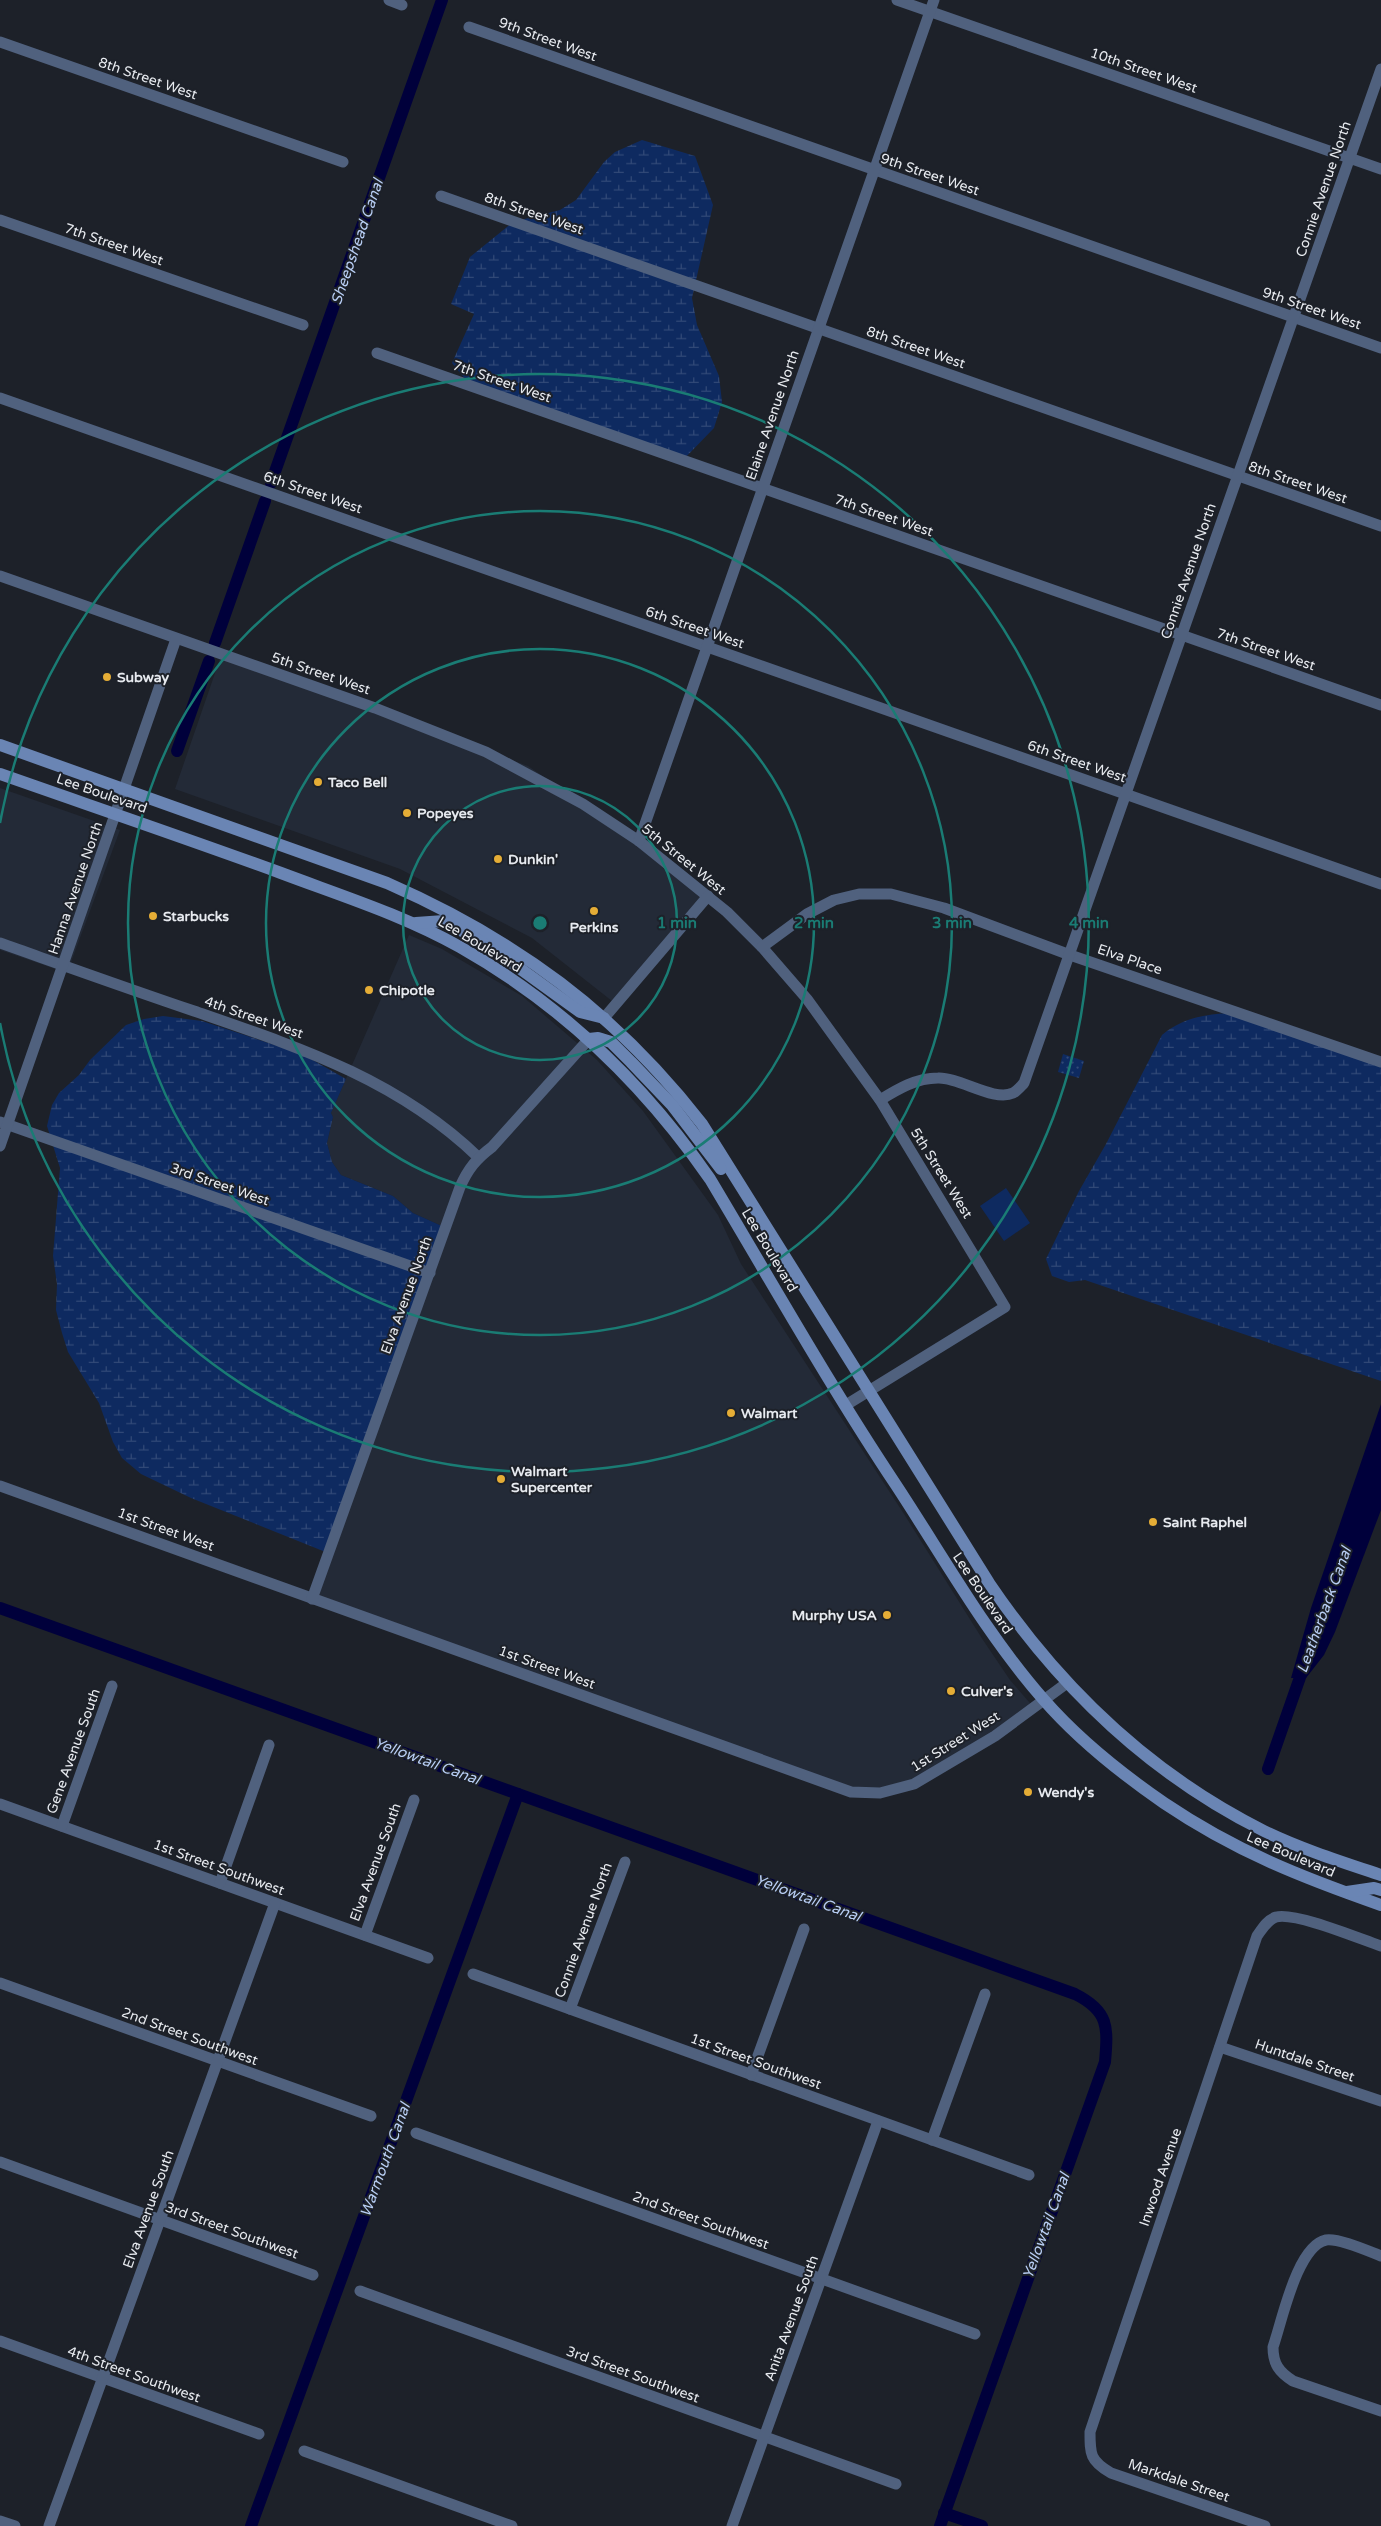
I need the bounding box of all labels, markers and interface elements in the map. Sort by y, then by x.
street label: 9th Street West [496,14,600,65]
street label: 10th Street West [1088,44,1200,97]
street label: 8th Street West [96,54,200,104]
street label: Connie Avenue North [1292,119,1355,259]
street label: 9th Street West [878,150,982,200]
water label: Sheepshead Canal [327,175,388,307]
street label: 8th Street West [482,189,586,239]
street label: 7th Street West [62,220,166,270]
street label: 9th Street West [1260,284,1364,334]
street label: 8th Street West [864,323,968,373]
street label: Elaine Avenue North [742,348,803,482]
street label: 7th Street West [450,357,554,407]
street label: 8th Street West [1246,458,1350,508]
street label: 6th Street West [261,468,365,518]
street label: 7th Street West [832,491,936,541]
street label: Connie Avenue North [1157,501,1220,641]
street label: 6th Street West [643,603,747,653]
street label: 7th Street West [1214,625,1318,675]
street label: 5th Street West [269,649,373,699]
place label: Subway [117,669,170,686]
marker: Subway [101,671,113,683]
street label: 6th Street West [1025,737,1129,787]
street label: Lee Boulevard [54,770,149,817]
place label: Taco Bell [327,774,387,791]
marker: Taco Bell [312,776,324,788]
place label: Popeyes [417,805,474,822]
marker: Popeyes [401,807,413,819]
street label: Hanna Avenue North [45,819,106,957]
street label: 5th Street West [638,820,730,899]
place label: Dunkin' [508,851,558,868]
marker: Dunkin' [492,853,504,865]
marker: Perkins [588,905,600,917]
place label: Starbucks [163,908,229,925]
marker: Starbucks [147,910,159,922]
street label: Lee Boulevard [435,913,525,976]
centre of rings [531,914,549,932]
text: 1 min [657,914,697,932]
text: 2 min [794,914,834,932]
text: 3 min [932,914,972,932]
text: 4 min [1069,914,1109,932]
place label: Perkins [570,919,619,936]
street label: Elva Place [1095,940,1164,978]
place label: Chipotle [379,982,435,999]
marker: Chipotle [363,984,375,996]
street label: 4th Street West [202,993,306,1043]
street label: 5th Street West [907,1125,977,1222]
street label: 3rd Street West [168,1160,272,1210]
street label: Lee Boulevard [738,1205,801,1295]
street label: Elva Avenue North [377,1234,436,1356]
place label: Walmart [741,1405,798,1422]
marker: Walmart [725,1407,737,1419]
place label: Walmart Supercenter [511,1463,593,1496]
marker: Walmart Supercenter [495,1473,507,1485]
street label: 1st Street West [115,1504,217,1555]
place label: Saint Raphel [1163,1514,1247,1531]
marker: Saint Raphel [1147,1516,1159,1528]
water label: Leatherback Canal [1293,1542,1356,1675]
street label: Lee Boulevard [949,1549,1016,1637]
place label: Murphy USA [792,1607,878,1624]
marker: Murphy USA [881,1609,893,1621]
street label: 1st Street West [496,1642,598,1693]
place label: Culver's [961,1683,1013,1700]
marker: Culver's [945,1685,957,1697]
street label: Gene Avenue South [43,1686,104,1816]
street label: 1st Street West [908,1707,1003,1776]
water label: Yellowtail Canal [372,1734,485,1789]
place label: Wendy's [1038,1784,1094,1801]
marker: Wendy's [1022,1786,1034,1798]
street label: Elva Avenue South [346,1801,405,1924]
street label: Lee Boulevard [1244,1828,1338,1881]
street label: 1st Street Southwest [151,1836,287,1899]
street label: Connie Avenue North [551,1860,616,2000]
water label: Yellowtail Canal [753,1871,866,1926]
street label: 2nd Street Southwest [119,2004,261,2069]
street label: 1st Street Southwest [688,2030,824,2093]
street label: Huntdale Street [1253,2035,1358,2086]
water label: Warmouth Canal [356,2099,415,2219]
street label: Inwood Avenue [1136,2126,1185,2229]
street label: Elva Avenue South [119,2148,178,2271]
water label: Yellowtail Canal [1019,2168,1074,2281]
street label: 2nd Street Southwest [630,2188,772,2253]
street label: 3rd Street Southwest [163,2198,301,2263]
street label: Anita Avenue South [761,2253,822,2383]
street label: 4th Street Southwest [65,2342,203,2407]
street label: 3rd Street Southwest [564,2342,702,2407]
street label: Markdale Street [1126,2455,1232,2506]

